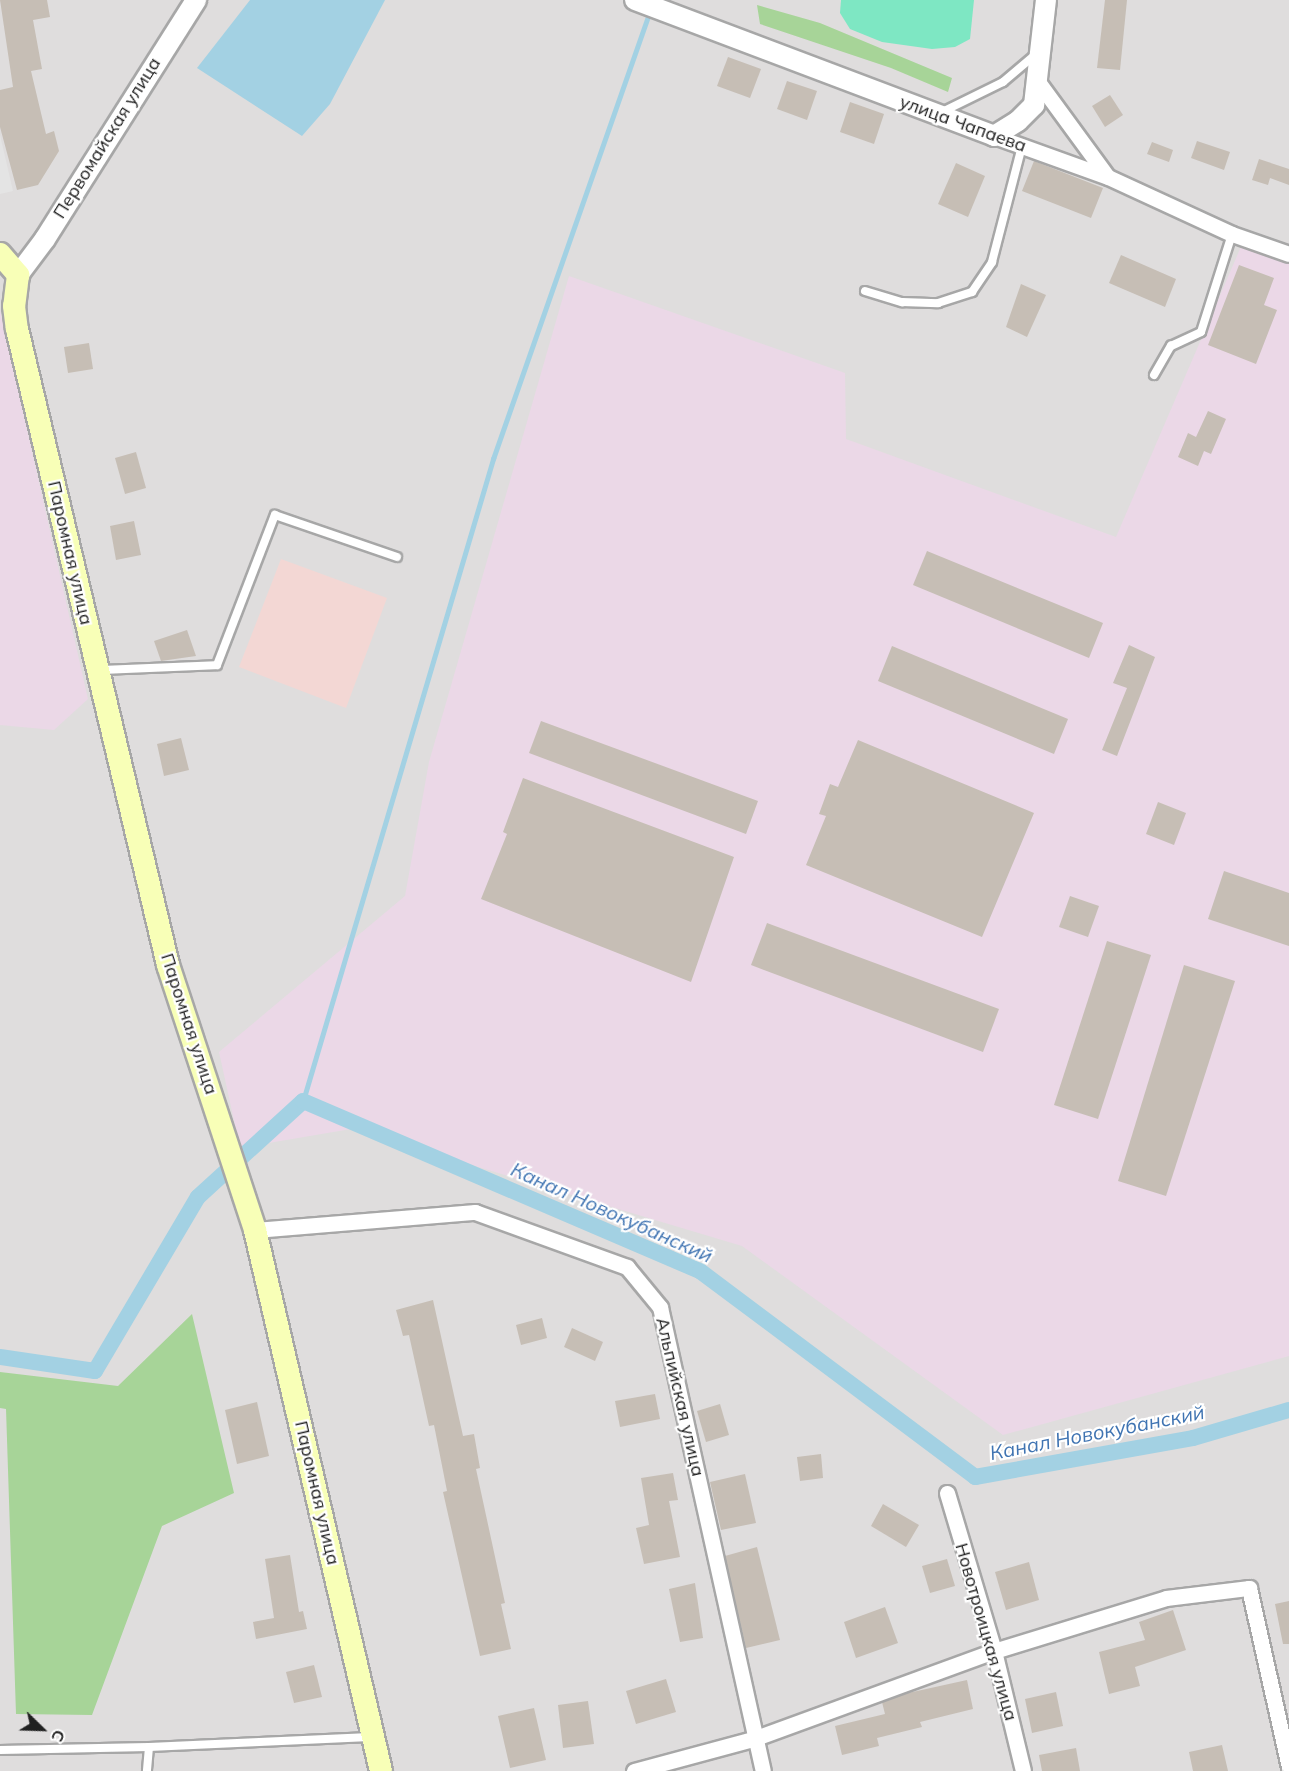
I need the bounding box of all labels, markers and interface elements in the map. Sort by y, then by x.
street label: Первомайская улица [49,53,165,223]
street label: улица Чапаева [897,91,1029,157]
street label: Паромная улица [43,479,97,627]
street label: Паромная улица [156,951,222,1097]
water label: Канал Новокубанский [507,1157,717,1267]
street label: Альпийская улица [651,1315,709,1479]
water label: Канал Новокубанский [988,1399,1206,1465]
street label: Паромная улица [290,1419,344,1567]
street label: Новотроицкая улица [950,1541,1022,1723]
north arrow [12,1699,72,1759]
text: С [47,1727,70,1745]

